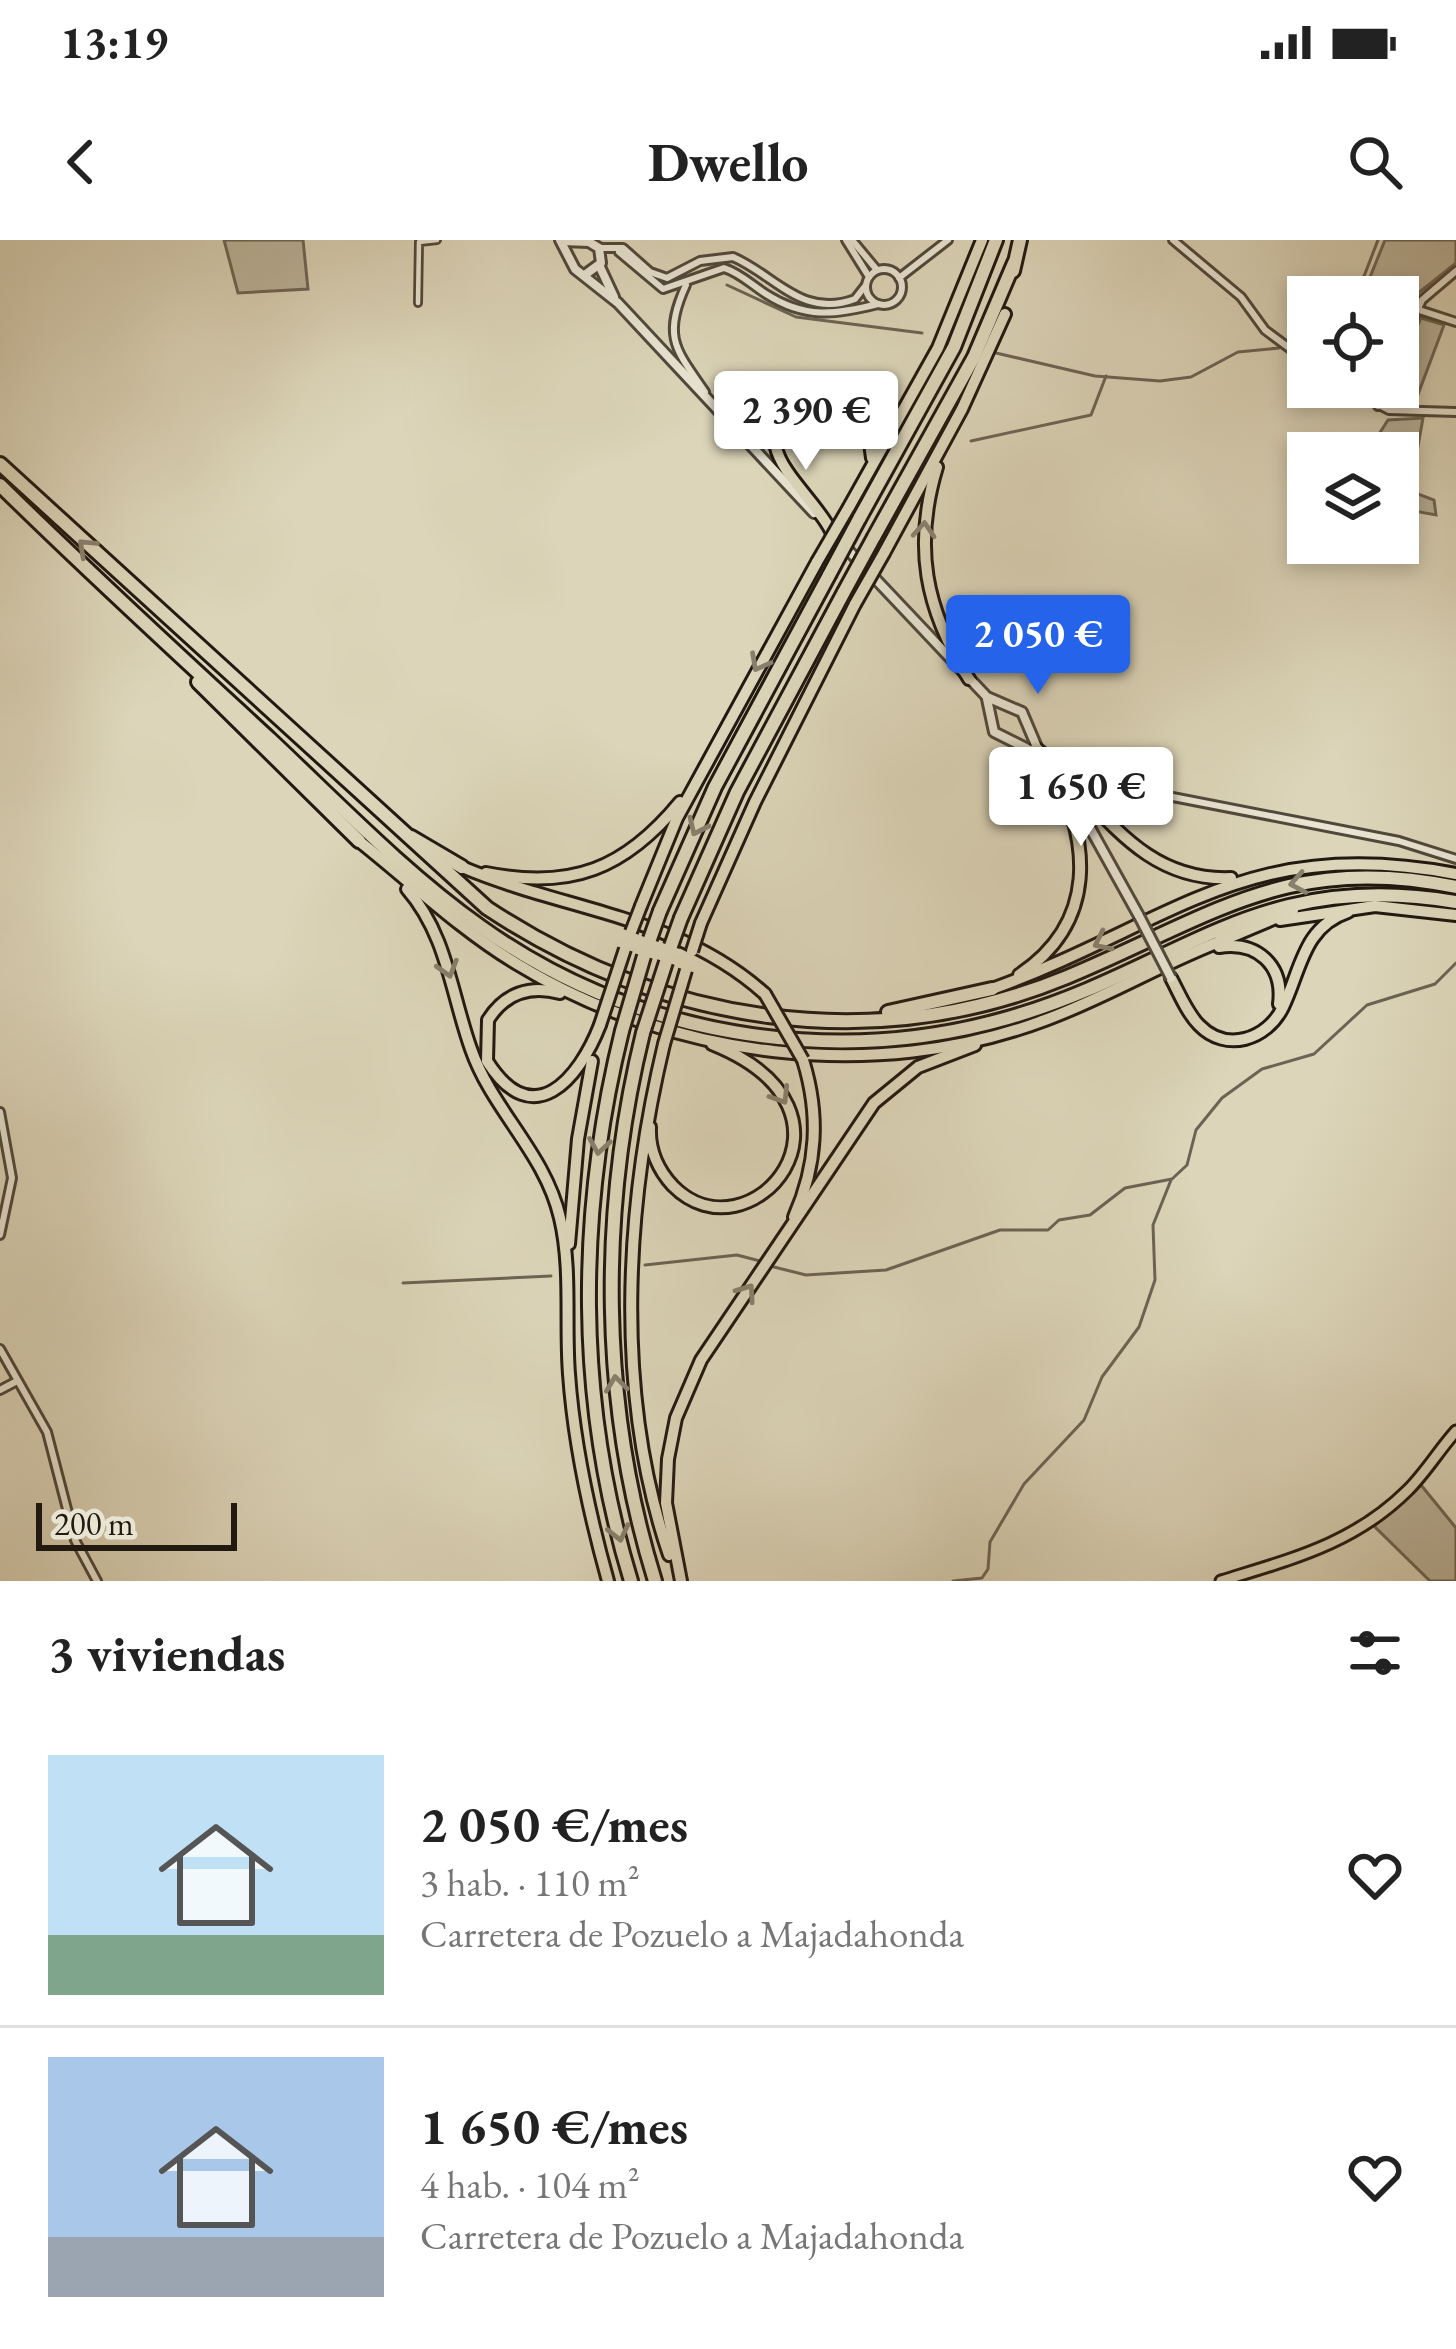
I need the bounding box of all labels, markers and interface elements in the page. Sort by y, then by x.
text: 13:19 [60,13,168,71]
text: Dwello [648,127,808,197]
icon: back [48,129,114,195]
icon: search [1342,129,1408,195]
map controls [1287,276,1419,564]
button: locate [1287,276,1419,408]
pin: 2 390 € [695,371,917,473]
text: 2 390 € [741,384,871,435]
button: layers [1287,432,1419,564]
one-way arrow [910,521,936,540]
one-way arrow [79,540,100,561]
pin: 2 050 € [927,595,1149,697]
text: 2 050 € [973,608,1103,659]
one-way arrow [750,651,773,672]
pin: 1 650 € [970,747,1192,849]
text: 1 650 € [1016,760,1146,811]
one-way arrow [688,815,711,836]
one-way arrow [1289,870,1309,895]
one-way arrow [1093,928,1114,951]
one-way arrow [434,958,459,979]
one-way arrow [767,1083,789,1105]
one-way arrow [587,1136,613,1156]
one-way arrow [733,1283,755,1305]
one-way arrow [603,1374,629,1394]
scale bar [36,1497,237,1550]
text: 200 m [54,1502,134,1545]
one-way arrow [605,1522,630,1542]
text: 3 viviendas [48,1620,285,1686]
icon: filters [1342,1620,1408,1686]
text: 2 050 €/mes [420,1791,688,1857]
icon: home [144,1803,288,1947]
icon: heart [1342,1842,1408,1908]
text: 3 hab. · 110 m² [420,1857,640,1908]
text: Carretera de Pozuelo a Majadahonda [420,1908,964,1959]
text: 1 650 €/mes [420,2093,688,2159]
icon: home [144,2105,288,2249]
icon: heart [1342,2144,1408,2210]
text: 4 hab. · 104 m² [420,2159,640,2210]
text: Carretera de Pozuelo a Majadahonda [420,2210,964,2261]

